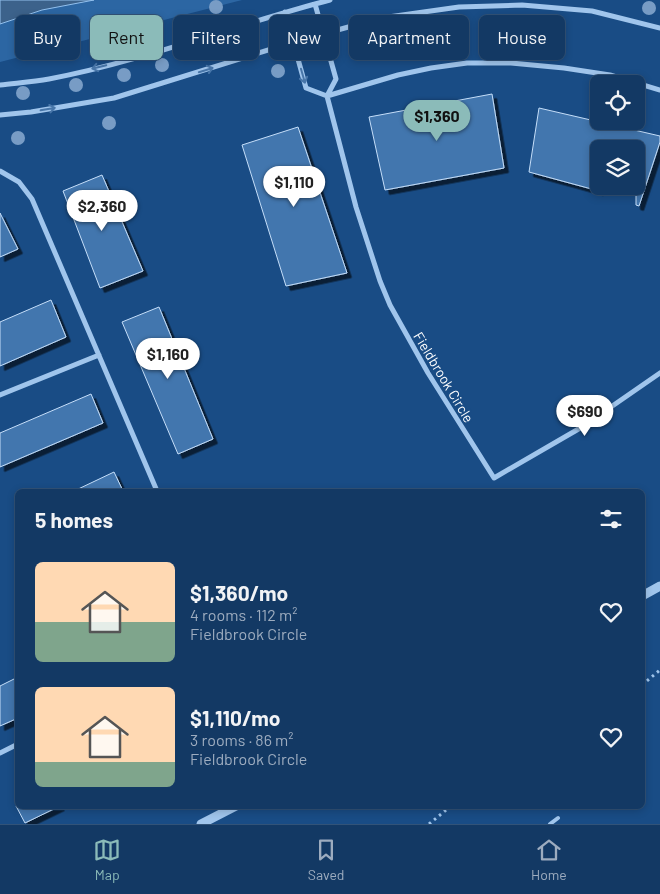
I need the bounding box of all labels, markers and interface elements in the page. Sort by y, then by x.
chip: Buy [15,15,80,60]
chip: Rent [90,15,163,60]
chip: Filters [173,15,259,60]
chip: New [269,15,339,60]
chip: Apartment [349,15,469,60]
chip: House [479,15,565,60]
one-way arrow [91,63,107,72]
one-way arrow [197,65,213,74]
one-way arrow [299,67,308,83]
map controls [590,75,645,195]
button: locate [590,75,645,130]
pin: $1,360 [396,100,478,142]
one-way arrow [40,104,56,114]
text: $1,360 [414,106,460,125]
button: layers [590,140,645,195]
pin: $1,110 [253,166,335,208]
text: $1,110 [274,172,314,191]
pin: $2,360 [61,190,143,232]
text: $2,360 [78,196,126,215]
street label: Fieldbrook Circle [410,329,478,425]
pin: $1,160 [127,338,209,380]
text: $1,160 [147,344,189,363]
pin: $690 [555,394,615,437]
text: $690 [567,401,603,420]
icon: filters [597,505,625,533]
text: 5 homes [35,507,113,532]
text: $1,360/mo [190,580,288,605]
icon: home [75,582,135,642]
icon: heart [597,598,625,626]
text: 4 rooms · 112 m² [190,605,297,624]
text: Fieldbrook Circle [190,624,307,643]
text: $1,110/mo [190,705,281,730]
icon: home [75,707,135,767]
icon: heart [597,723,625,751]
text: 3 rooms · 86 m² [190,730,294,749]
text: Fieldbrook Circle [190,749,307,768]
tab: Map [93,836,121,883]
tab: Saved [308,836,345,883]
tab: Home [531,836,567,883]

